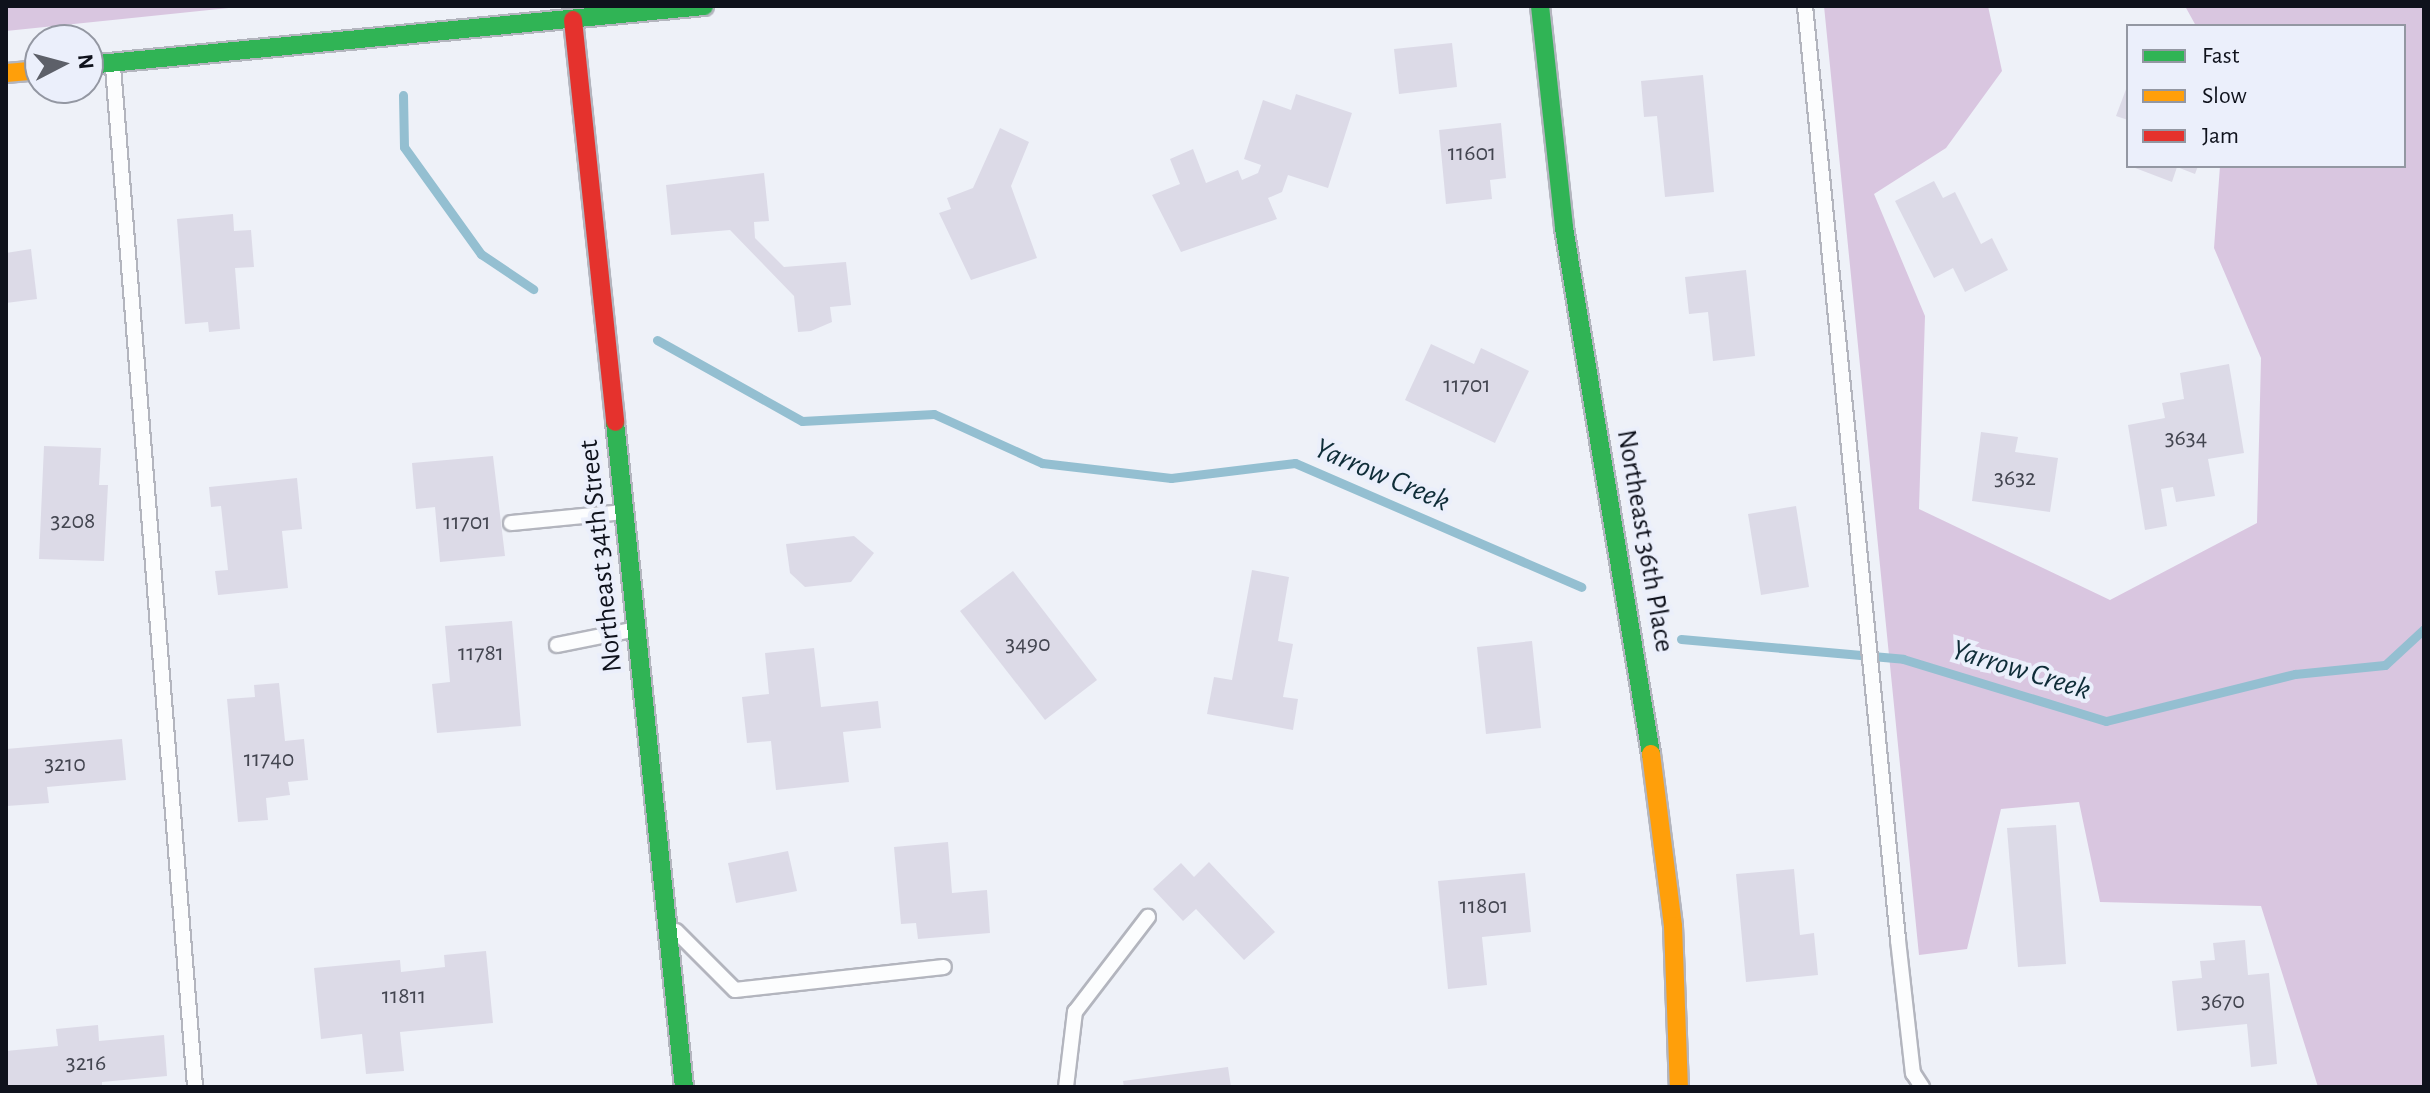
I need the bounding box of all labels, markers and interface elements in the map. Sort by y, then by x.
north arrow [24,24,104,104]
legend [2126,24,2406,168]
text: Fast [2202,44,2239,68]
text: N [74,53,98,70]
text: Slow [2202,84,2247,108]
text: Jam [2202,124,2239,148]
house number: 11601 [1448,140,1496,168]
house number: 11701 [1443,372,1491,400]
house number: 3634 [2165,425,2207,453]
street label: Northeast 36th Place [1609,427,1681,655]
water label: Yarrow Creek [1309,430,1455,520]
street label: Northeast 34th Street [572,438,630,674]
house number: 3632 [1994,465,2036,493]
house number: 3208 [51,508,95,536]
house number: 11701 [443,509,491,537]
house number: 3490 [1005,631,1051,659]
water label: Yarrow Creek [1947,632,2095,708]
house number: 11781 [458,640,504,668]
house number: 11740 [244,746,294,774]
house number: 3210 [44,751,86,779]
house number: 11801 [1460,893,1508,921]
house number: 11811 [382,983,426,1011]
house number: 3670 [2201,988,2245,1016]
house number: 3216 [66,1050,106,1078]

